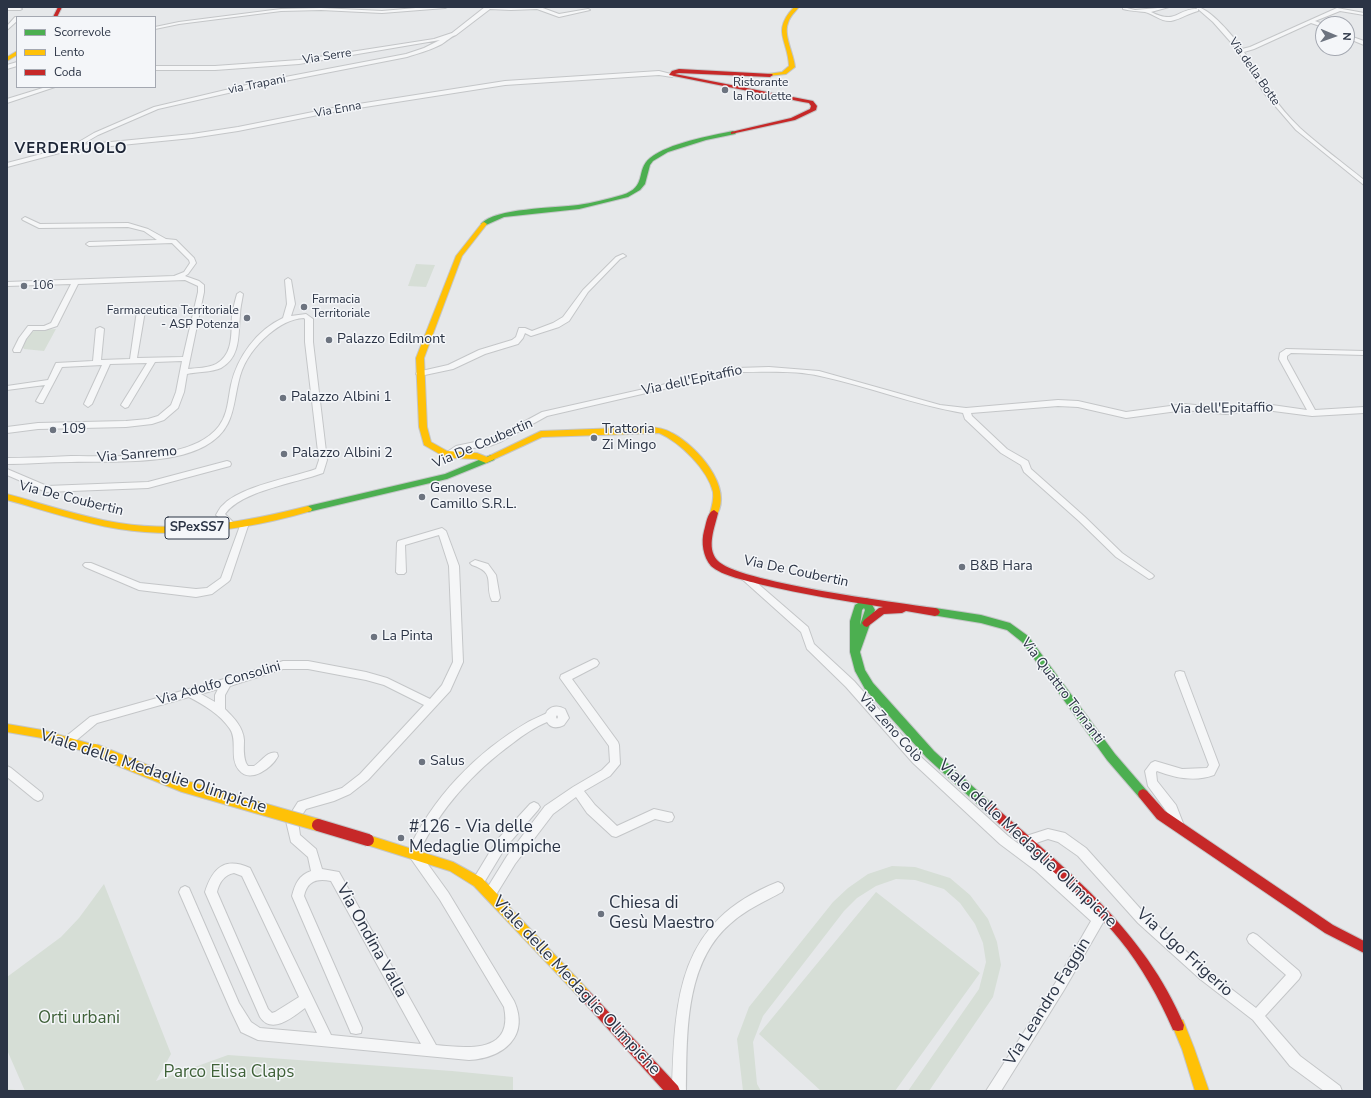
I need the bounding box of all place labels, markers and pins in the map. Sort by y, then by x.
place label: Ristorante la Roulette [733,76,792,104]
marker: Ristorante la Roulette [720,85,730,95]
place label: 106 [32,279,54,293]
marker: 106 [19,281,29,291]
place label: Farmacia Territoriale [312,293,370,321]
marker: Farmacia Territoriale [299,302,309,312]
place label: Farmaceutica Territoriale - ASP Potenza [107,304,239,332]
marker: Farmaceutica Territoriale - ASP Potenza [242,313,252,323]
place label: Palazzo Edilmont [337,332,445,348]
marker: Palazzo Edilmont [324,335,334,345]
place label: Palazzo Albini 1 [291,390,392,406]
marker: Palazzo Albini 1 [278,393,288,403]
place label: 109 [61,422,86,438]
place label: Trattoria Zi Mingo [602,422,656,454]
marker: 109 [48,425,58,435]
marker: Trattoria Zi Mingo [589,433,599,443]
place label: Palazzo Albini 2 [292,446,393,462]
marker: Palazzo Albini 2 [279,449,289,459]
place label: Genovese Camillo S.R.L. [430,481,517,514]
marker: Genovese Camillo S.R.L. [417,492,427,502]
place label: B&B Hara [970,559,1033,575]
marker: B&B Hara [957,562,967,572]
place label: La Pinta [382,629,433,645]
marker: La Pinta [369,632,379,642]
place label: Salus [430,754,465,770]
marker: Salus [417,757,427,767]
place label: #126 - Via delle Medaglie Olimpiche [409,818,561,858]
marker: #126 - Via delle Medaglie Olimpiche [396,833,406,843]
place label: Chiesa di Gesù Maestro [609,894,715,934]
marker: Chiesa di Gesù Maestro [596,909,606,919]

